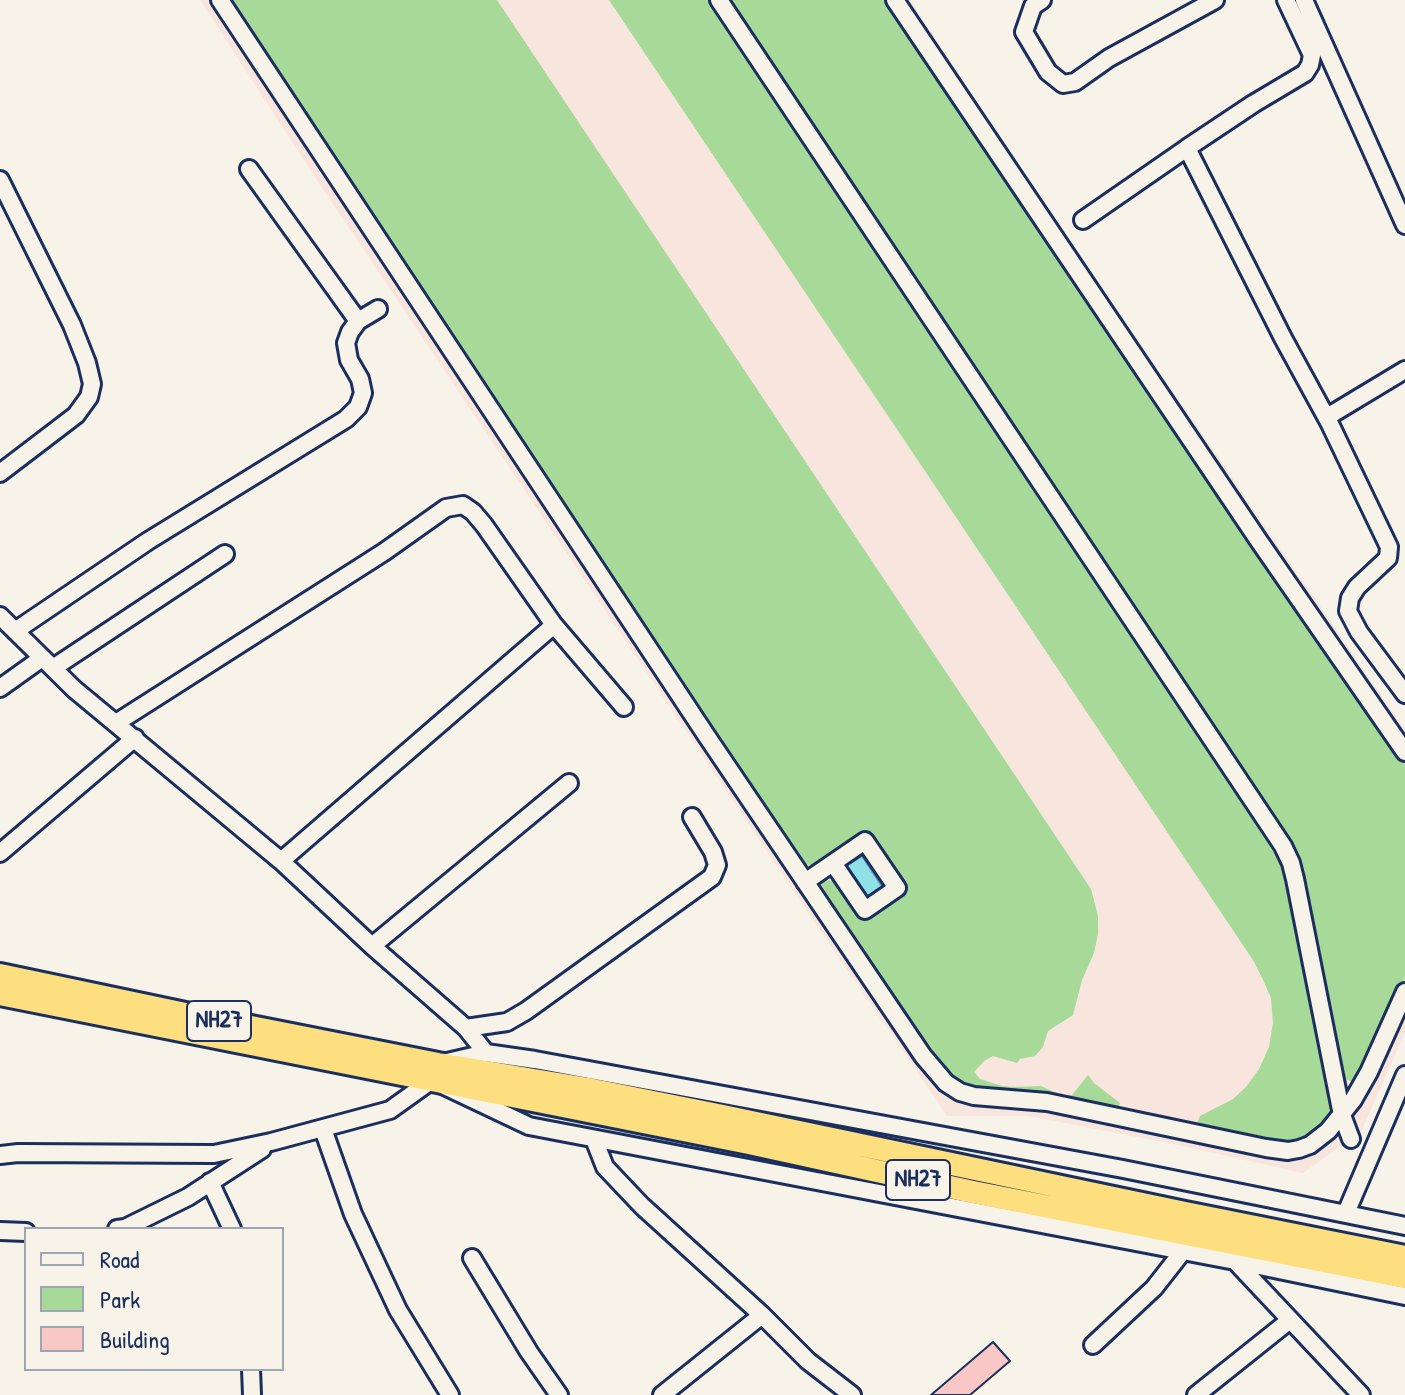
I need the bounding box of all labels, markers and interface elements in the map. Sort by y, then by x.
road number: NH27 [187,1001,251,1041]
road number: NH27 [886,1160,950,1200]
legend [24,1227,284,1371]
text: Road [100,1243,139,1275]
text: Park [100,1283,140,1315]
text: Building [100,1323,170,1355]

